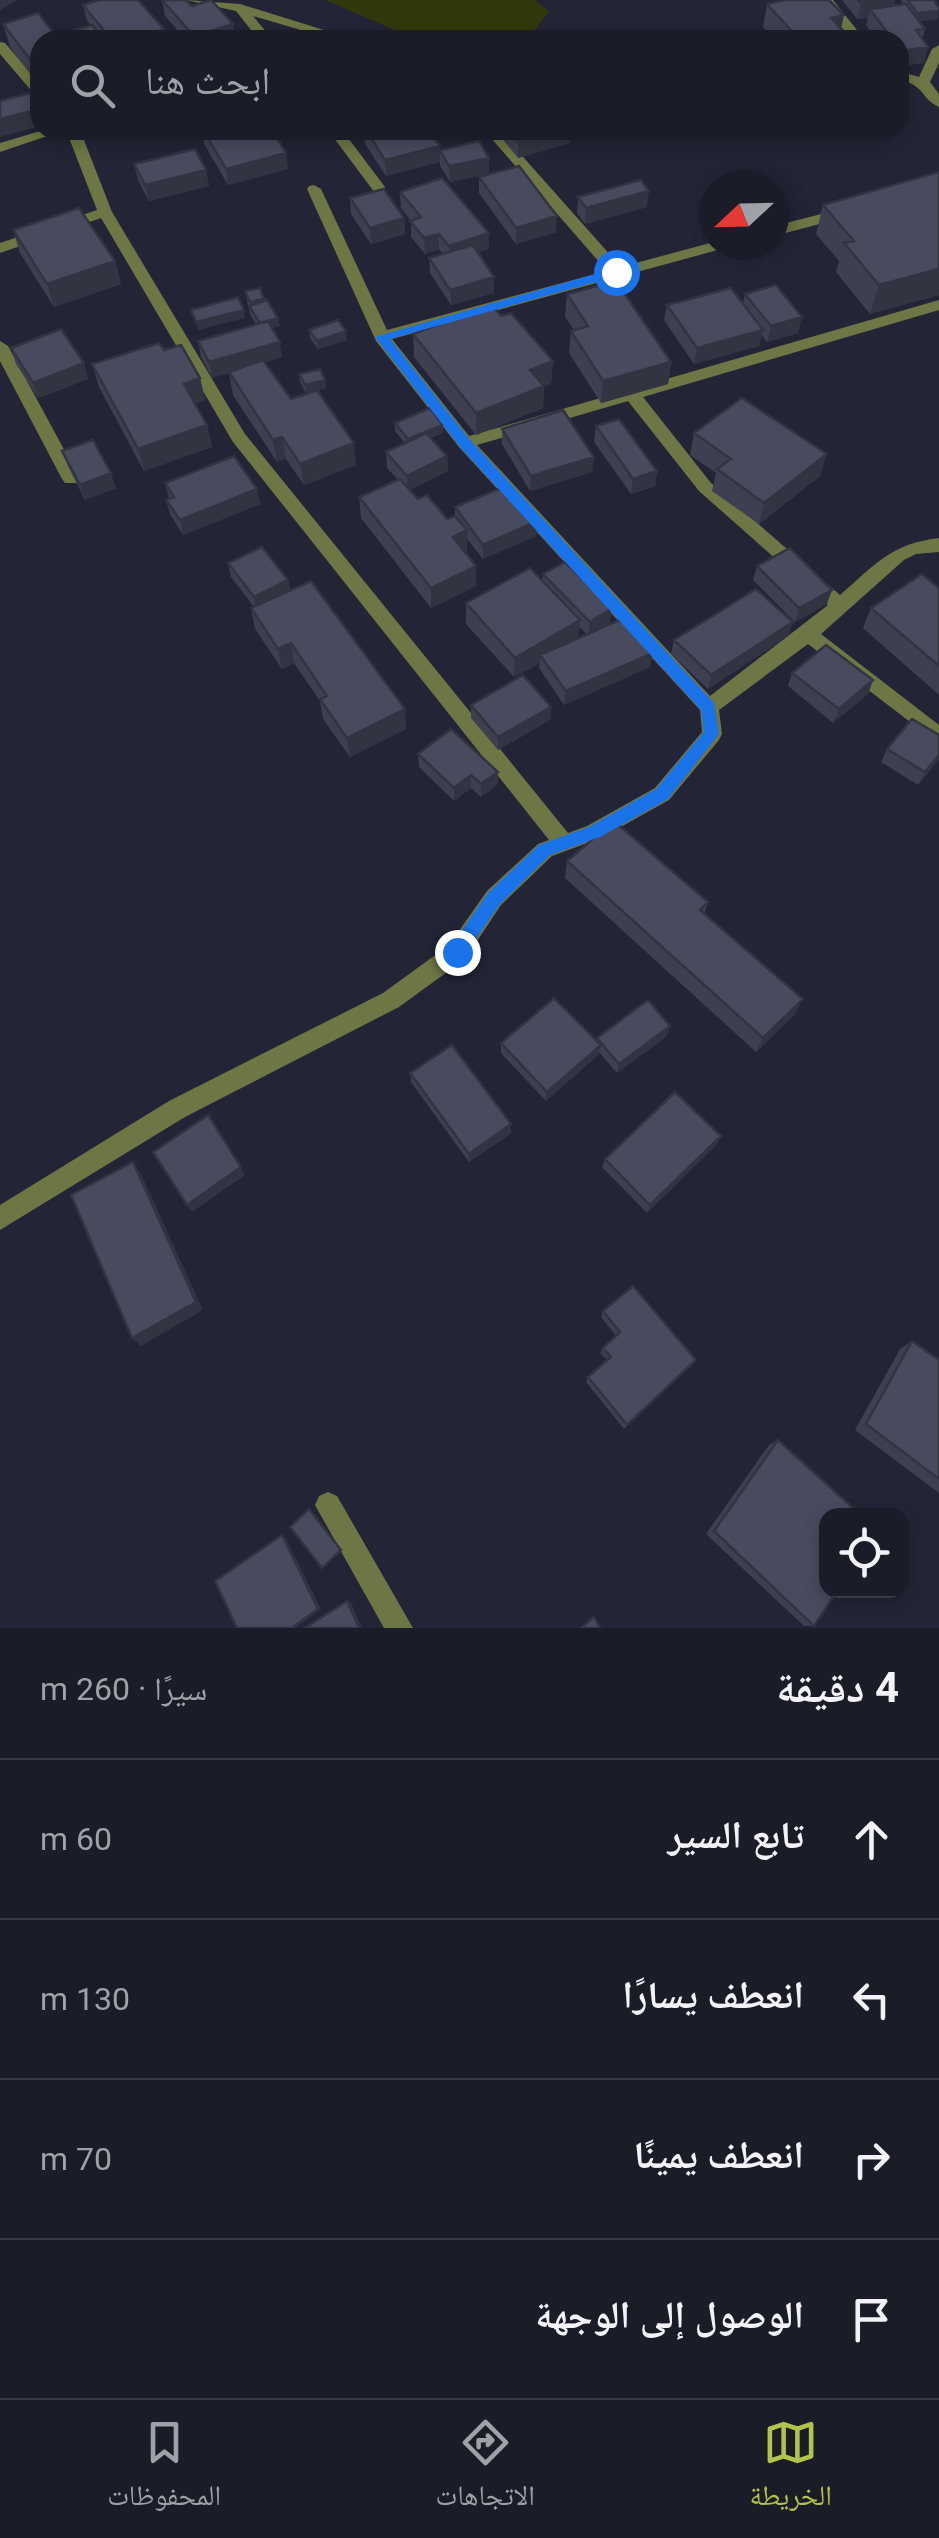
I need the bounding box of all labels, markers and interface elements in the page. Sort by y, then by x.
search box [30,30,909,140]
icon: search [65,58,120,113]
text: ابحث هنا [145,59,270,103]
north arrow [699,170,789,260]
route start [594,250,640,296]
route end [435,930,481,976]
map controls [819,1508,909,1598]
button: locate [819,1508,909,1598]
text: 4 دقيقة [776,1663,899,1712]
text: سيرًا · 260 m [40,1670,207,1708]
icon: ahead [844,1812,899,1867]
text: تابع السير [668,1813,804,1857]
text: 60 m [40,1820,112,1858]
icon: left [844,1972,899,2027]
text: انعطف يسارًا [622,1973,804,2017]
text: 130 m [40,1980,130,2018]
icon: right [844,2132,899,2187]
text: انعطف يمينًا [633,2133,804,2177]
text: 70 m [40,2140,112,2178]
icon: arrive [844,2292,899,2347]
text: الوصول إلى الوجهة [535,2293,804,2337]
tab: المحفوظات [107,2415,221,2523]
tab: الاتجاهات [436,2415,535,2523]
tab: الخريطة [749,2415,832,2523]

